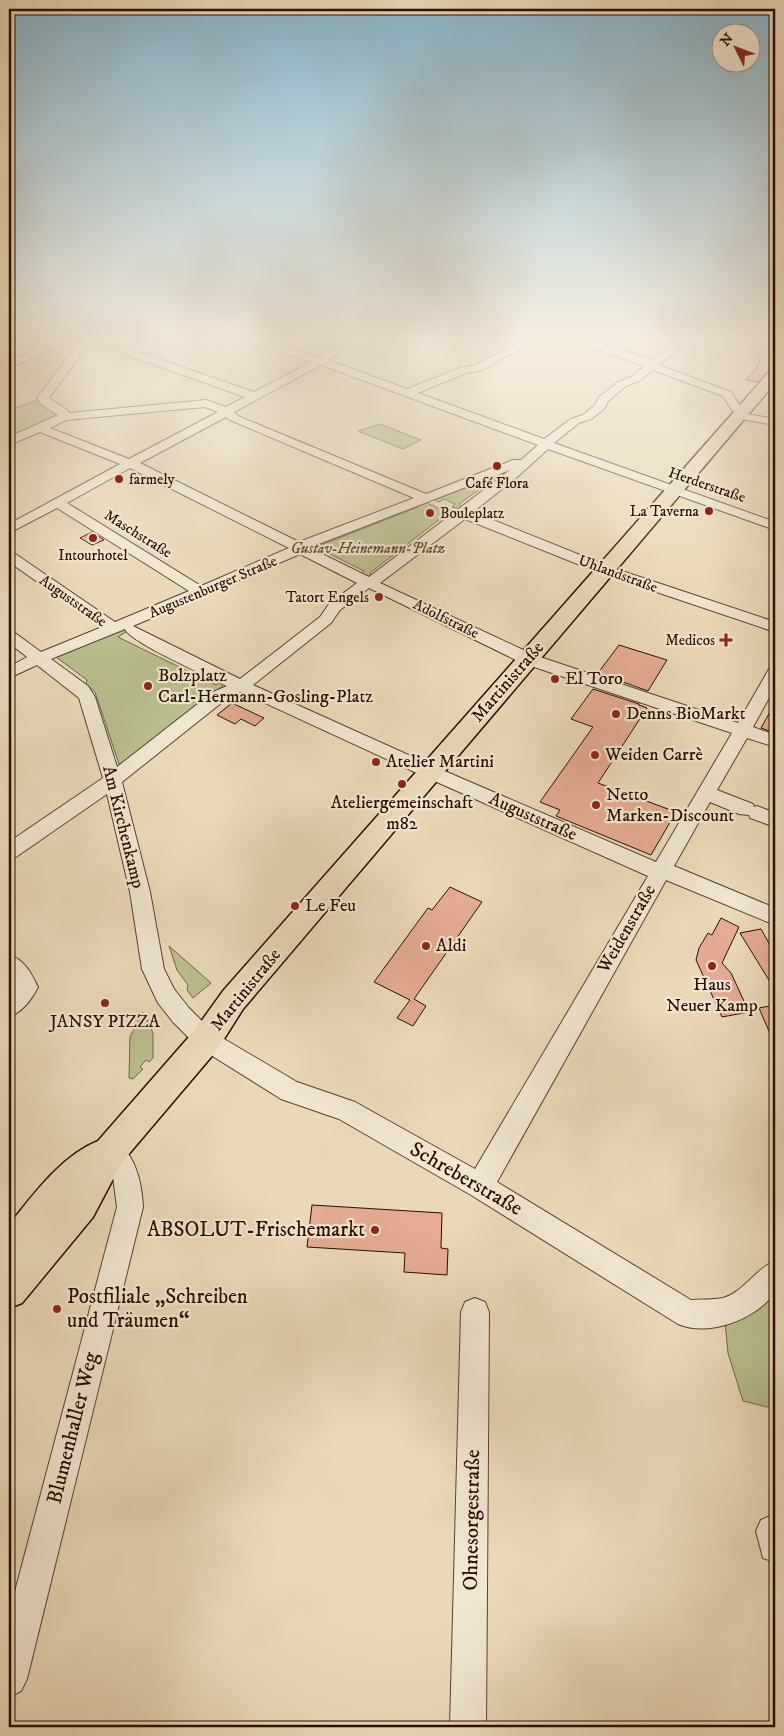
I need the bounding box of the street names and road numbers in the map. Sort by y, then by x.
street label: Herderstraße [666,463,748,507]
street label: Maschstraße [101,506,175,562]
street label: Augustenburger Straße [146,551,280,623]
street label: Uhlandstraße [576,551,660,597]
street label: Auguststraße [36,571,110,631]
street label: Adolfstraße [410,595,482,643]
street label: Martinistraße [467,637,549,727]
street label: Am Kirchenkamp [97,763,149,891]
street label: Auguststraße [486,788,580,846]
street label: Weidenstraße [592,881,661,978]
street label: Martinistraße [206,944,286,1036]
street label: Schreberstraße [405,1136,527,1222]
street label: Blumenhaller Weg [42,1349,105,1507]
street label: Ohnesorgestraße [458,1449,486,1591]

